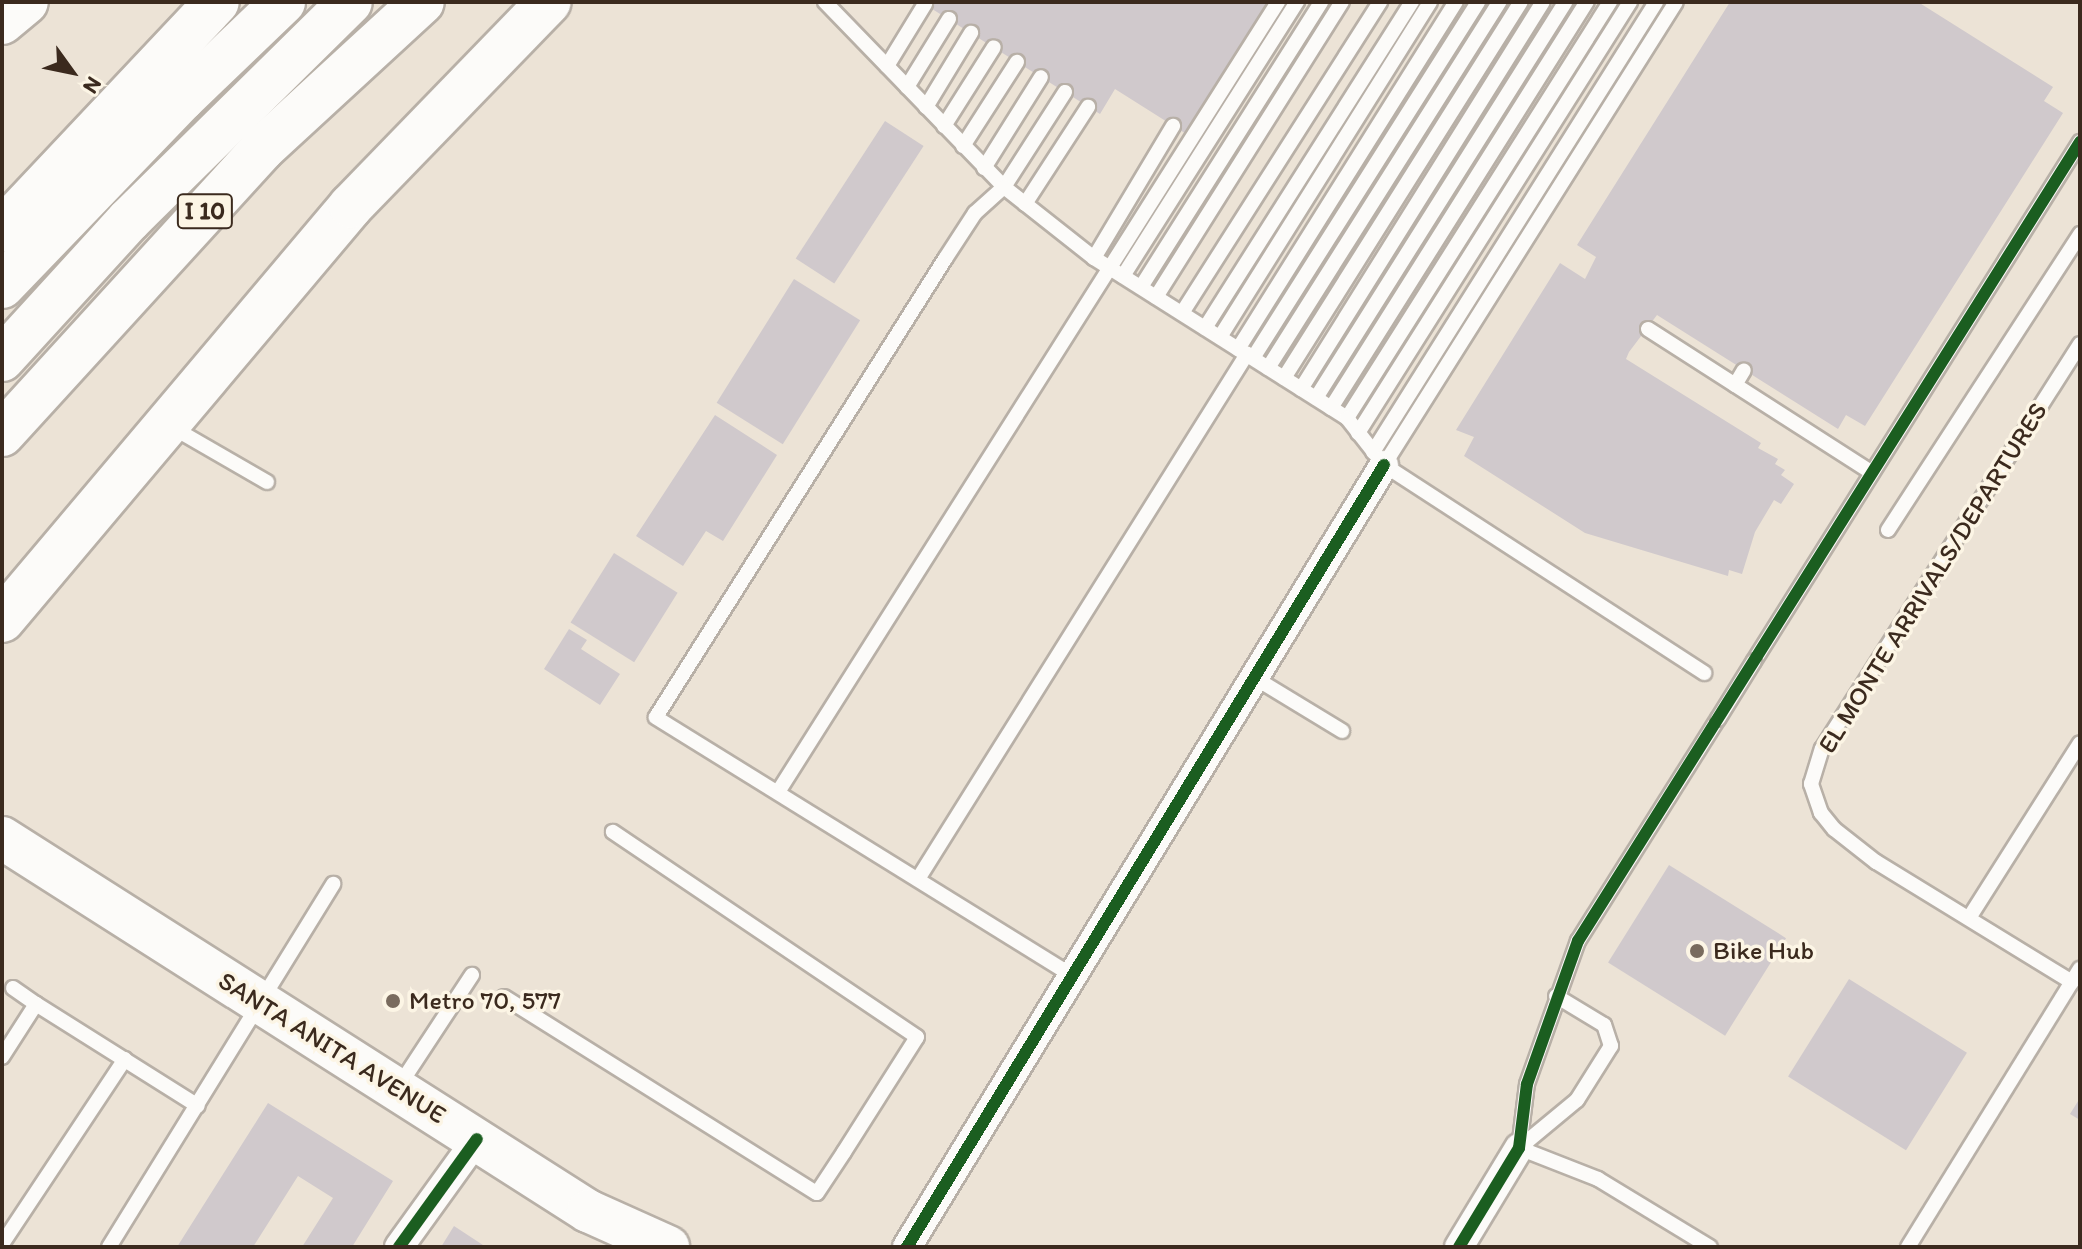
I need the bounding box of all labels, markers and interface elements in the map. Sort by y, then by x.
north arrow [32,32,112,112]
text: N [77,72,108,99]
road number: I 10 [175,191,235,231]
street label: EL MONTE ARRIVALS/DEPARTURES [1812,397,2054,759]
place label: Bike Hub [1713,935,1814,967]
marker: Bike Hub [1688,942,1706,960]
street label: SANTA ANITA AVENUE [214,966,450,1130]
place label: Metro 70, 577 [409,985,561,1017]
marker: Metro 70, 577 [384,992,402,1010]

